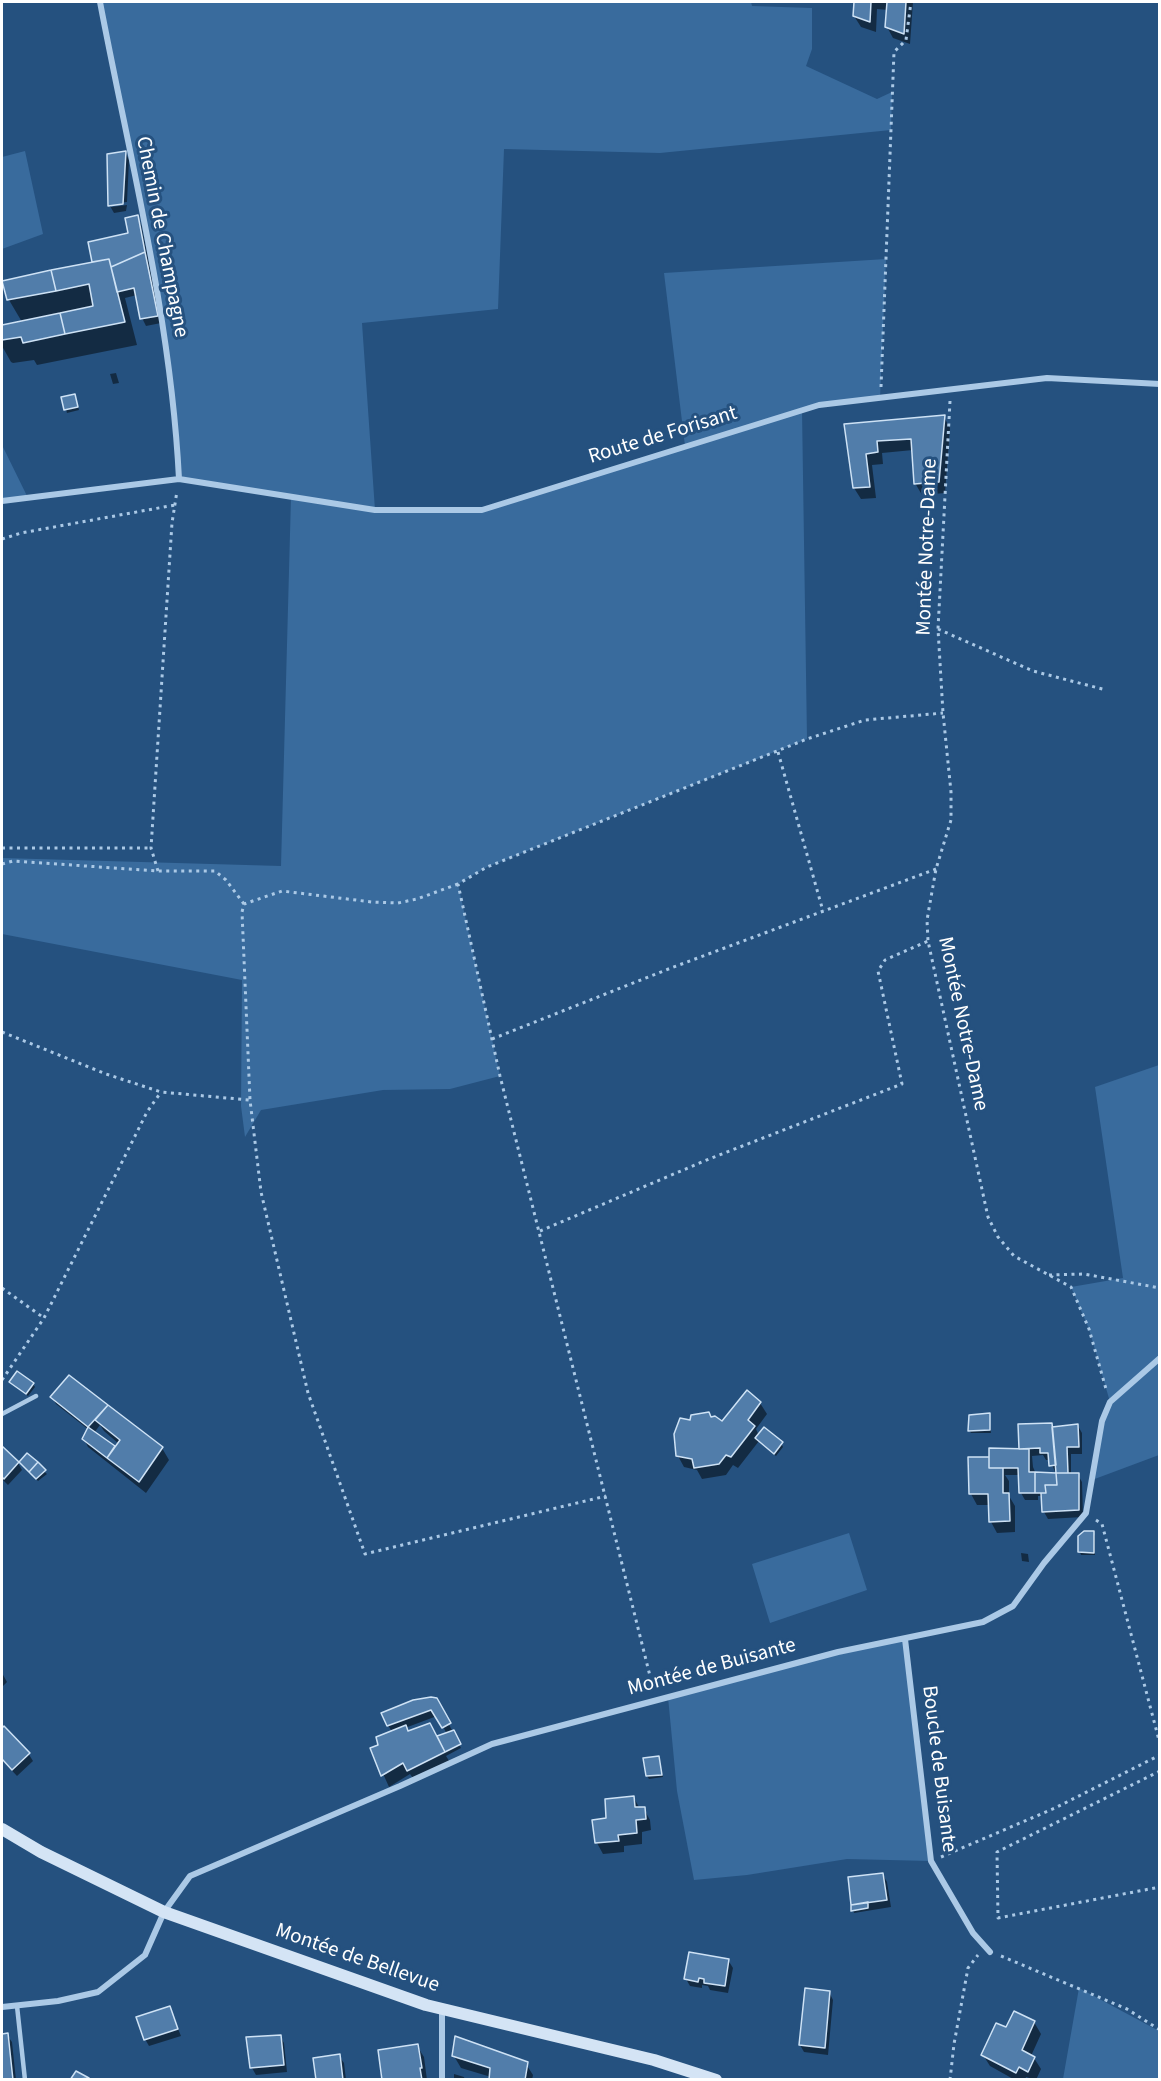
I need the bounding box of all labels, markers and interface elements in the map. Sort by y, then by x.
street label: Chemin de Champagne [129,134,193,340]
street label: Route de Forisant [586,401,740,471]
street label: Montée Notre-Dame [912,458,944,636]
street label: Montée Notre-Dame [931,935,993,1113]
street label: Montée de Buisante [625,1633,799,1703]
street label: Boucle de Buisante [915,1684,961,1854]
street label: Montée de Bellevue [272,1919,442,1999]

